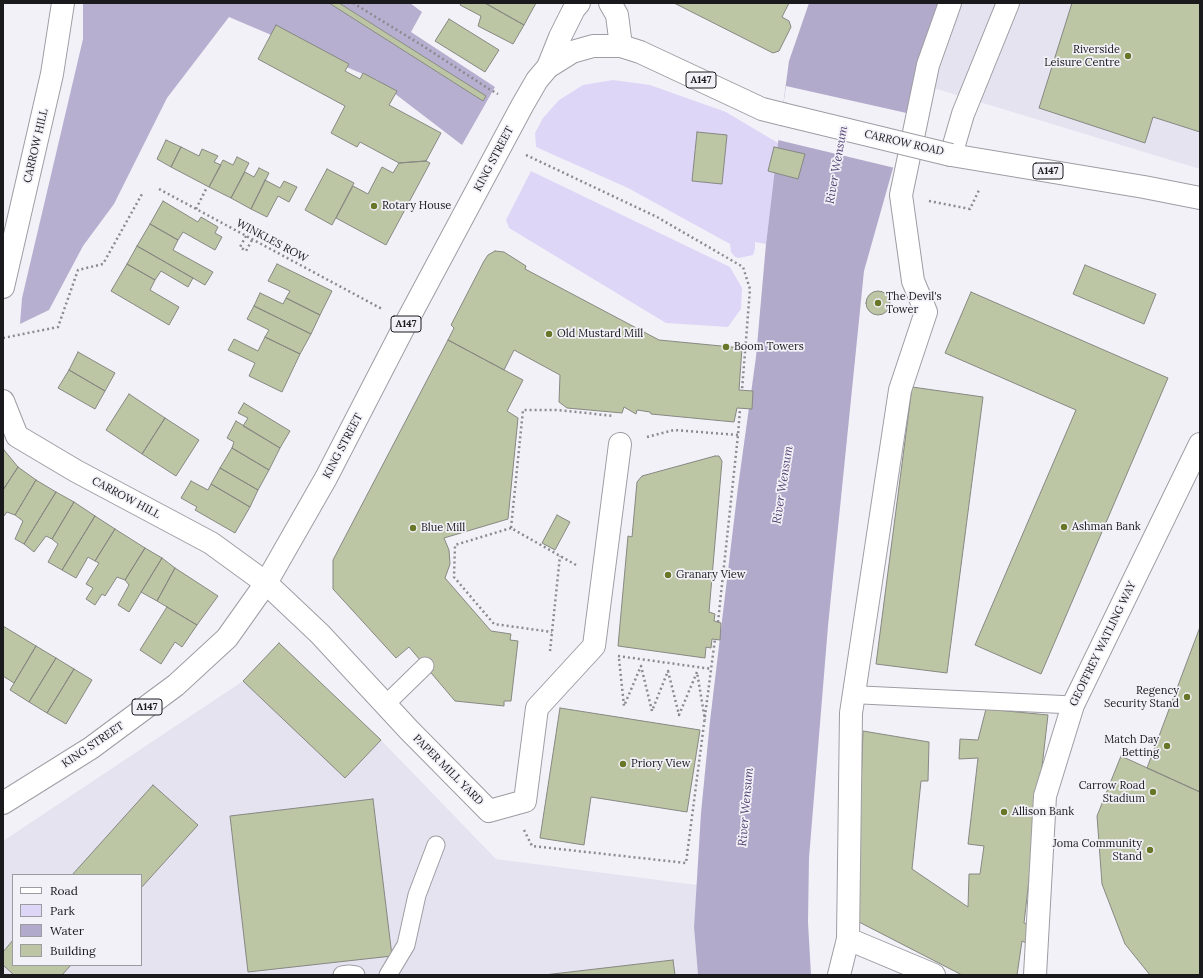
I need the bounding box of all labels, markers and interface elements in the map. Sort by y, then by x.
place label: Riverside Leisure Centre [1044,43,1120,69]
marker: Riverside Leisure Centre [1123,51,1133,61]
road number: A147 [686,72,716,88]
street label: CARROW HILL [21,108,51,184]
street label: KING STREET [471,124,517,194]
water label: River Wensum [823,125,851,205]
street label: CARROW ROAD [863,127,945,159]
road number: A147 [1033,163,1063,179]
place label: Rotary House [382,199,451,213]
marker: Rotary House [369,201,379,211]
street label: WINKLES ROW [234,217,310,265]
place label: The Devil's Tower [886,290,942,316]
marker: The Devil's Tower [873,298,883,308]
road number: A147 [391,316,421,332]
place label: Old Mustard Mill [557,327,643,341]
marker: Old Mustard Mill [544,329,554,339]
place label: Boom Towers [734,340,804,354]
marker: Boom Towers [721,342,731,352]
street label: KING STREET [320,411,366,481]
water label: River Wensum [770,445,796,525]
street label: CARROW HILL [89,474,163,522]
place label: Ashman Bank [1072,520,1141,534]
place label: Blue Mill [421,521,465,535]
marker: Ashman Bank [1059,522,1069,532]
marker: Blue Mill [408,523,418,533]
place label: Granary View [676,568,746,582]
marker: Granary View [663,570,673,580]
street label: GEOFFREY WATLING WAY [1067,579,1139,709]
place label: Regency Security Stand [1104,684,1179,710]
marker: Regency Security Stand [1182,692,1192,702]
road number: A147 [132,699,162,715]
street label: KING STREET [60,719,126,771]
street label: PAPER MILL YARD [410,732,486,808]
place label: Match Day Betting [1104,733,1159,759]
marker: Match Day Betting [1162,741,1172,751]
place label: Priory View [631,757,690,771]
marker: Priory View [618,759,628,769]
water label: River Wensum [735,767,757,847]
place label: Carrow Road Stadium [1079,779,1145,805]
marker: Carrow Road Stadium [1148,787,1158,797]
place label: Allison Bank [1012,805,1074,819]
marker: Allison Bank [999,807,1009,817]
place label: Joma Community Stand [1053,837,1142,863]
marker: Joma Community Stand [1145,845,1155,855]
legend [12,874,142,966]
text: Road [50,883,78,898]
text: Park [50,903,75,918]
text: Water [50,923,84,938]
text: Building [50,943,96,958]

